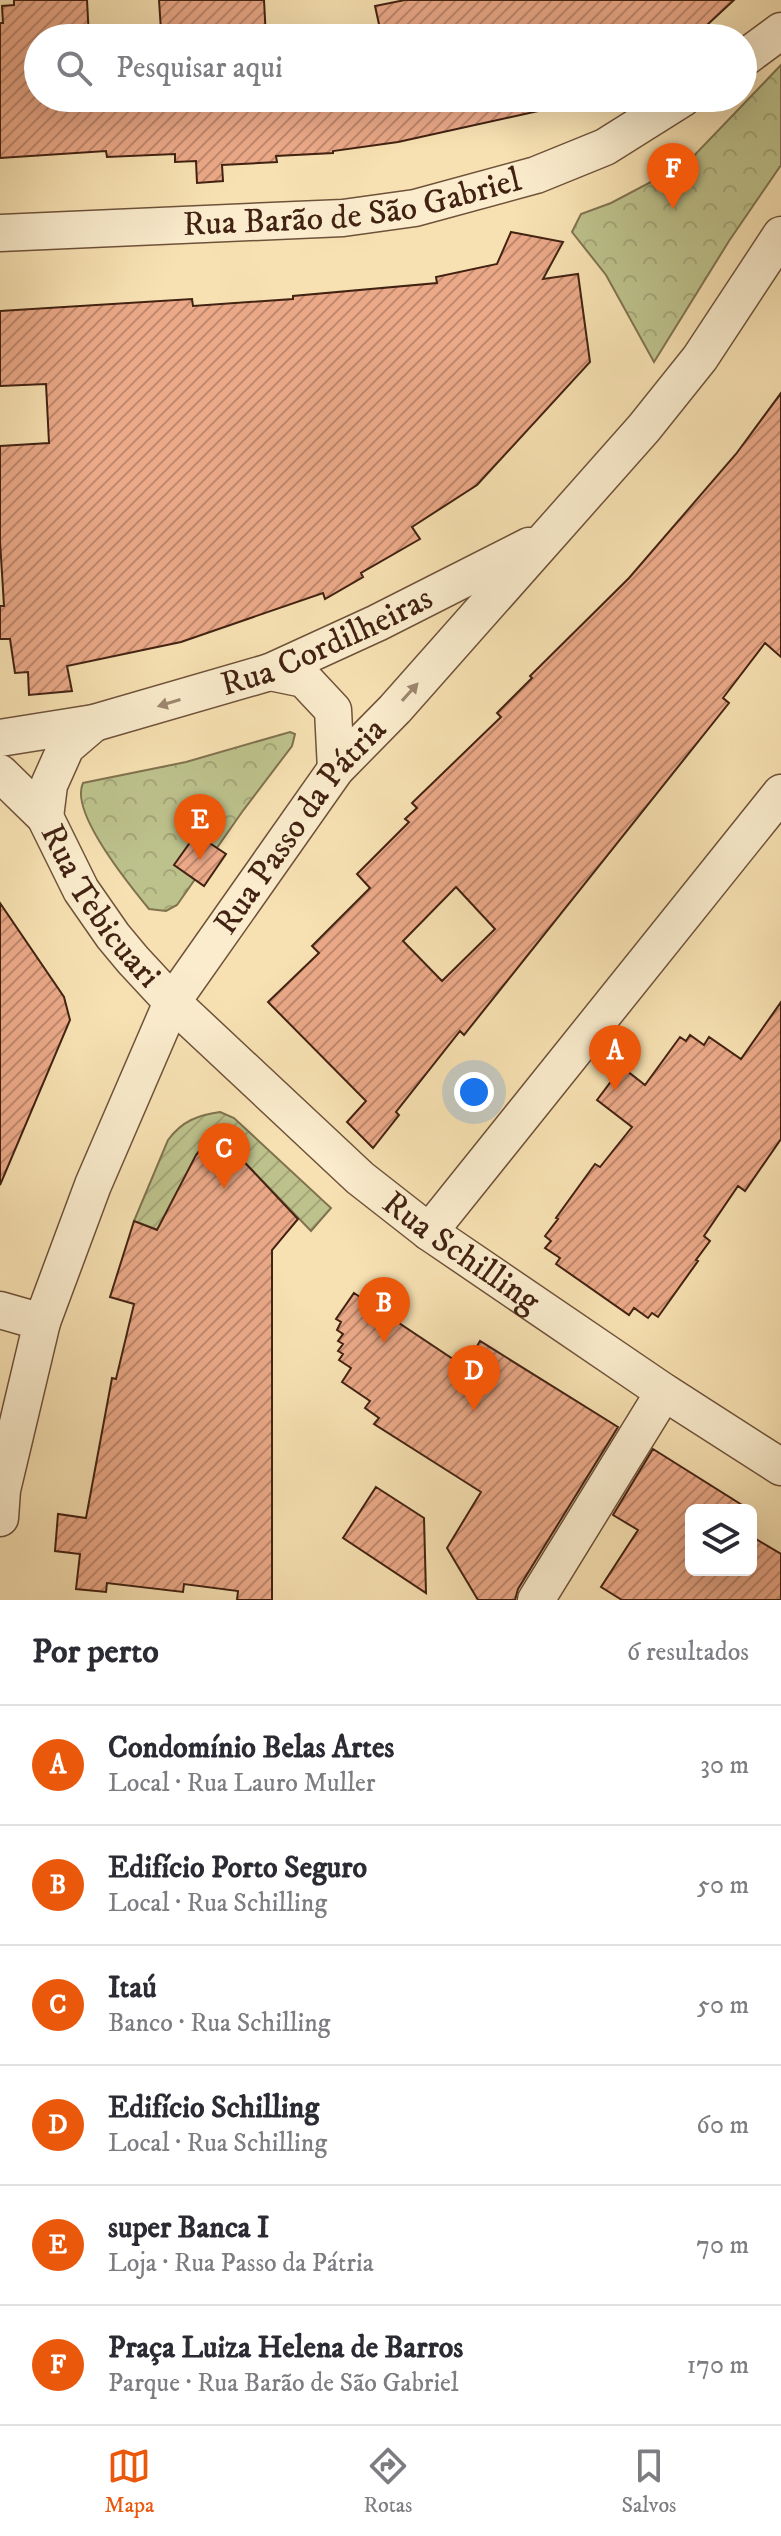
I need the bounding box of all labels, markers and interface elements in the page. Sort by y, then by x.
search box [24,24,757,112]
icon: search [52,46,96,90]
text: Pesquisar aqui [116,50,283,87]
pin: F [647,143,699,209]
street label: Rua Barão de São Gabriel [182,159,526,246]
street label: Rua Cordilheiras [216,577,440,706]
one-way arrow [401,683,418,703]
one-way arrow [156,697,180,710]
street label: Rua Passo da Pátria [205,709,396,943]
pin: E [174,794,226,860]
street label: Rua Tebicuari [31,817,169,997]
pin: A [589,1025,641,1091]
your location [454,1072,494,1112]
pin: C [198,1123,250,1189]
street label: Rua Schilling [374,1182,548,1323]
pin: B [358,1277,410,1343]
pin: D [448,1345,500,1411]
map controls [685,1504,757,1576]
button: layers [685,1504,757,1576]
text: Por perto [32,1631,159,1673]
text: 6 resultados [627,1636,749,1669]
text: Condomínio Belas Artes [108,1730,394,1767]
text: A [50,1749,66,1782]
text: 30 m [700,1749,749,1782]
text: Local · Rua Lauro Muller [108,1767,375,1800]
text: Edifício Porto Seguro [108,1850,367,1887]
text: B [50,1869,66,1902]
text: 50 m [697,1869,749,1902]
text: Local · Rua Schilling [108,1887,327,1920]
text: Itaú [108,1970,157,2007]
text: C [49,1989,67,2022]
text: 50 m [697,1989,749,2022]
text: Banco · Rua Schilling [108,2007,330,2040]
text: Edifício Schilling [108,2090,319,2127]
text: D [48,2109,68,2142]
text: 60 m [696,2109,749,2142]
text: Local · Rua Schilling [108,2127,327,2160]
text: super Banca I [108,2210,269,2247]
text: E [49,2229,67,2262]
text: 70 m [696,2229,749,2262]
text: Loja · Rua Passo da Pátria [108,2247,374,2280]
text: Praça Luiza Helena de Barros [108,2330,463,2367]
text: F [50,2349,66,2382]
text: 170 m [687,2349,749,2382]
text: Parque · Rua Barão de São Gabriel [108,2367,459,2400]
tab: Mapa [105,2444,154,2519]
tab: Rotas [363,2444,412,2519]
tab: Salvos [621,2444,676,2519]

